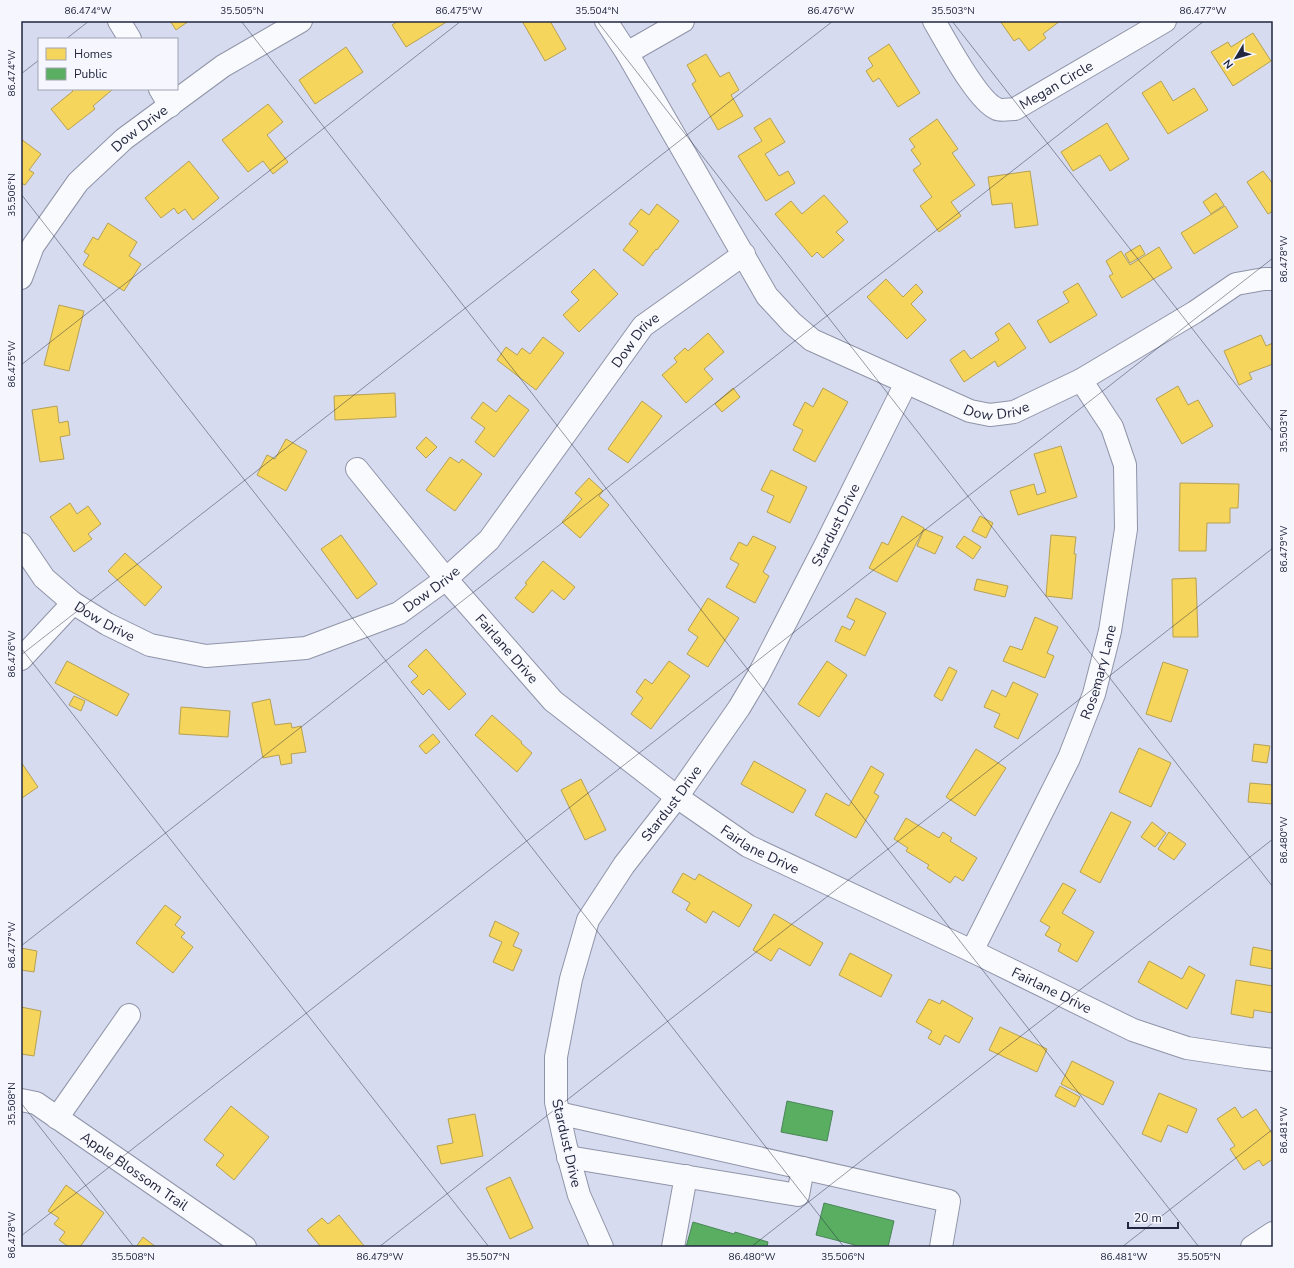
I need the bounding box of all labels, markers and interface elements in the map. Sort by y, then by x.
text: 86.474°W [64,4,112,18]
text: 35.505°N [220,4,264,18]
text: 86.475°W [435,4,483,18]
text: 35.504°N [575,4,619,18]
text: 86.476°W [807,4,855,18]
text: 35.503°N [931,4,975,18]
text: 86.477°W [1179,4,1227,18]
legend [38,38,178,90]
north arrow [1216,38,1256,78]
text: Homes [74,46,112,62]
text: 86.474°W [5,49,19,97]
street label: Megan Circle [1016,56,1097,114]
text: N [1220,56,1237,72]
text: Public [74,66,108,82]
street label: Dow Drive [107,101,172,156]
text: 35.506°N [5,173,19,217]
text: 86.478°W [1277,235,1291,283]
street label: Dow Drive [607,308,663,372]
text: 86.475°W [5,340,19,388]
street label: Dow Drive [960,397,1033,425]
text: 35.503°N [1277,409,1291,453]
street label: Stardust Drive [807,480,865,570]
text: 86.479°W [1277,525,1291,573]
street label: Dow Drive [399,562,464,617]
street label: Dow Drive [71,597,138,646]
street label: Fairlane Drive [471,610,542,688]
street label: Rosemary Lane [1076,624,1121,722]
text: 86.476°W [5,630,19,678]
street label: Stardust Drive [637,762,706,845]
text: 86.480°W [1277,816,1291,864]
street label: Fairlane Drive [717,821,802,879]
text: 86.477°W [5,921,19,969]
street label: Fairlane Drive [1008,963,1095,1018]
text: 35.508°N [5,1082,19,1126]
street label: Stardust Drive [547,1097,586,1189]
text: 86.481°W [1277,1106,1291,1154]
street label: Apple Blossom Trail [77,1127,193,1216]
scale bar [1128,1204,1178,1230]
text: 20 m [1134,1210,1162,1226]
text: 86.478°W [5,1211,19,1259]
text: 35.508°N [111,1250,155,1264]
text: 86.479°W [356,1250,404,1264]
text: 35.507°N [466,1250,510,1264]
text: 86.480°W [728,1250,776,1264]
text: 35.506°N [821,1250,865,1264]
text: 86.481°W [1100,1250,1148,1264]
text: 35.505°N [1177,1250,1221,1264]

